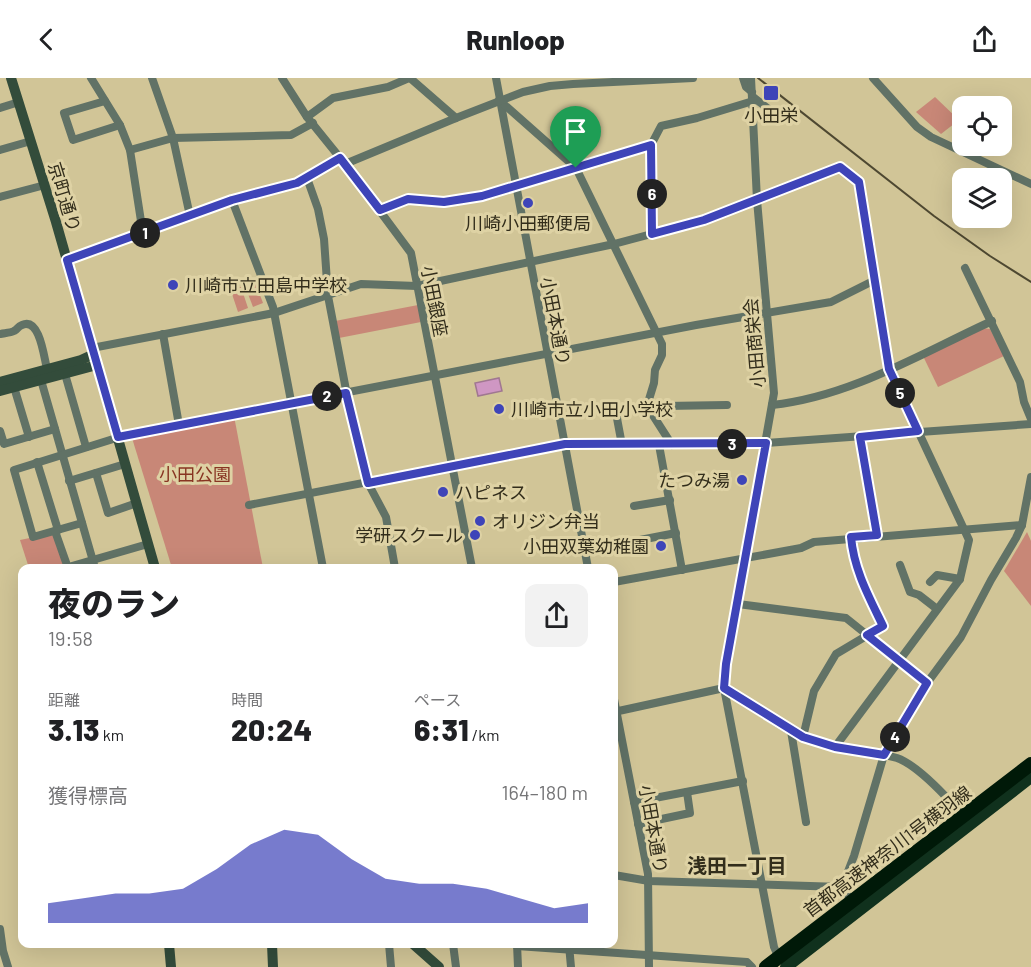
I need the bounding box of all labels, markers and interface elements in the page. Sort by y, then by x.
icon: back [30,23,63,56]
text: Runloop [466,23,565,55]
icon: share [968,23,1001,56]
marker: 小田栄 [762,84,780,102]
map controls [952,96,1012,228]
button: locate [952,96,1012,156]
place label: 小田栄 [744,104,798,126]
pin [550,106,601,168]
icon: arrive [559,115,592,148]
street label: 京町通り [44,159,86,235]
button: layers [952,168,1012,228]
pin: 6 [637,179,667,209]
text: 6 [648,184,656,203]
marker: 川崎小田郵便局 [521,196,535,210]
place label: 川崎小田郵便局 [465,212,591,234]
pin: 1 [130,218,160,248]
text: 1 [142,223,148,242]
street label: 小田銀座 [417,264,453,338]
place label: 川崎市立田島中学校 [185,274,347,296]
street label: 小田本通り [537,275,575,367]
marker: 川崎市立田島中学校 [166,278,180,292]
street label: 小田商栄会 [739,297,769,389]
pin: 5 [885,378,915,408]
pin: 2 [312,381,342,411]
text: 5 [896,383,904,402]
text: 2 [323,386,331,405]
place label: 川崎市立小田小学校 [511,398,673,420]
marker: 川崎市立小田小学校 [492,402,506,416]
pin: 3 [717,429,747,459]
text: 3 [728,434,736,453]
park label: 小田公園 [159,463,231,485]
place label: たつみ湯 [658,469,730,491]
marker: たつみ湯 [735,473,749,487]
place label: ハピネス [455,481,527,503]
marker: ハピネス [436,485,450,499]
place label: オリジン弁当 [492,510,600,532]
marker: オリジン弁当 [473,514,487,528]
place label: 学研スクール [355,524,463,546]
marker: 学研スクール [468,528,482,542]
place label: 小田双葉幼稚園 [523,535,649,557]
marker: 小田双葉幼稚園 [654,539,668,553]
text: 夜のラン [48,583,180,623]
button: share [525,584,588,647]
text: 19:58 [48,626,93,650]
text: 距離 [48,690,80,709]
text: 時間 [231,690,263,709]
text: ペース [414,690,461,709]
text: 3.13 [48,711,100,747]
text: 20:24 [231,711,312,747]
text: 6:31 [414,711,469,747]
pin: 4 [880,722,910,752]
text: km [100,725,124,744]
text: /km [469,725,499,744]
text: 4 [890,727,900,746]
text: 164–180 m [501,780,588,804]
street label: 首都高速神奈川1号横羽線 [799,781,975,921]
text: 獲得標高 [48,783,128,807]
street label: 小田本通り [635,783,673,875]
district label: 浅田一丁目 [687,853,787,877]

